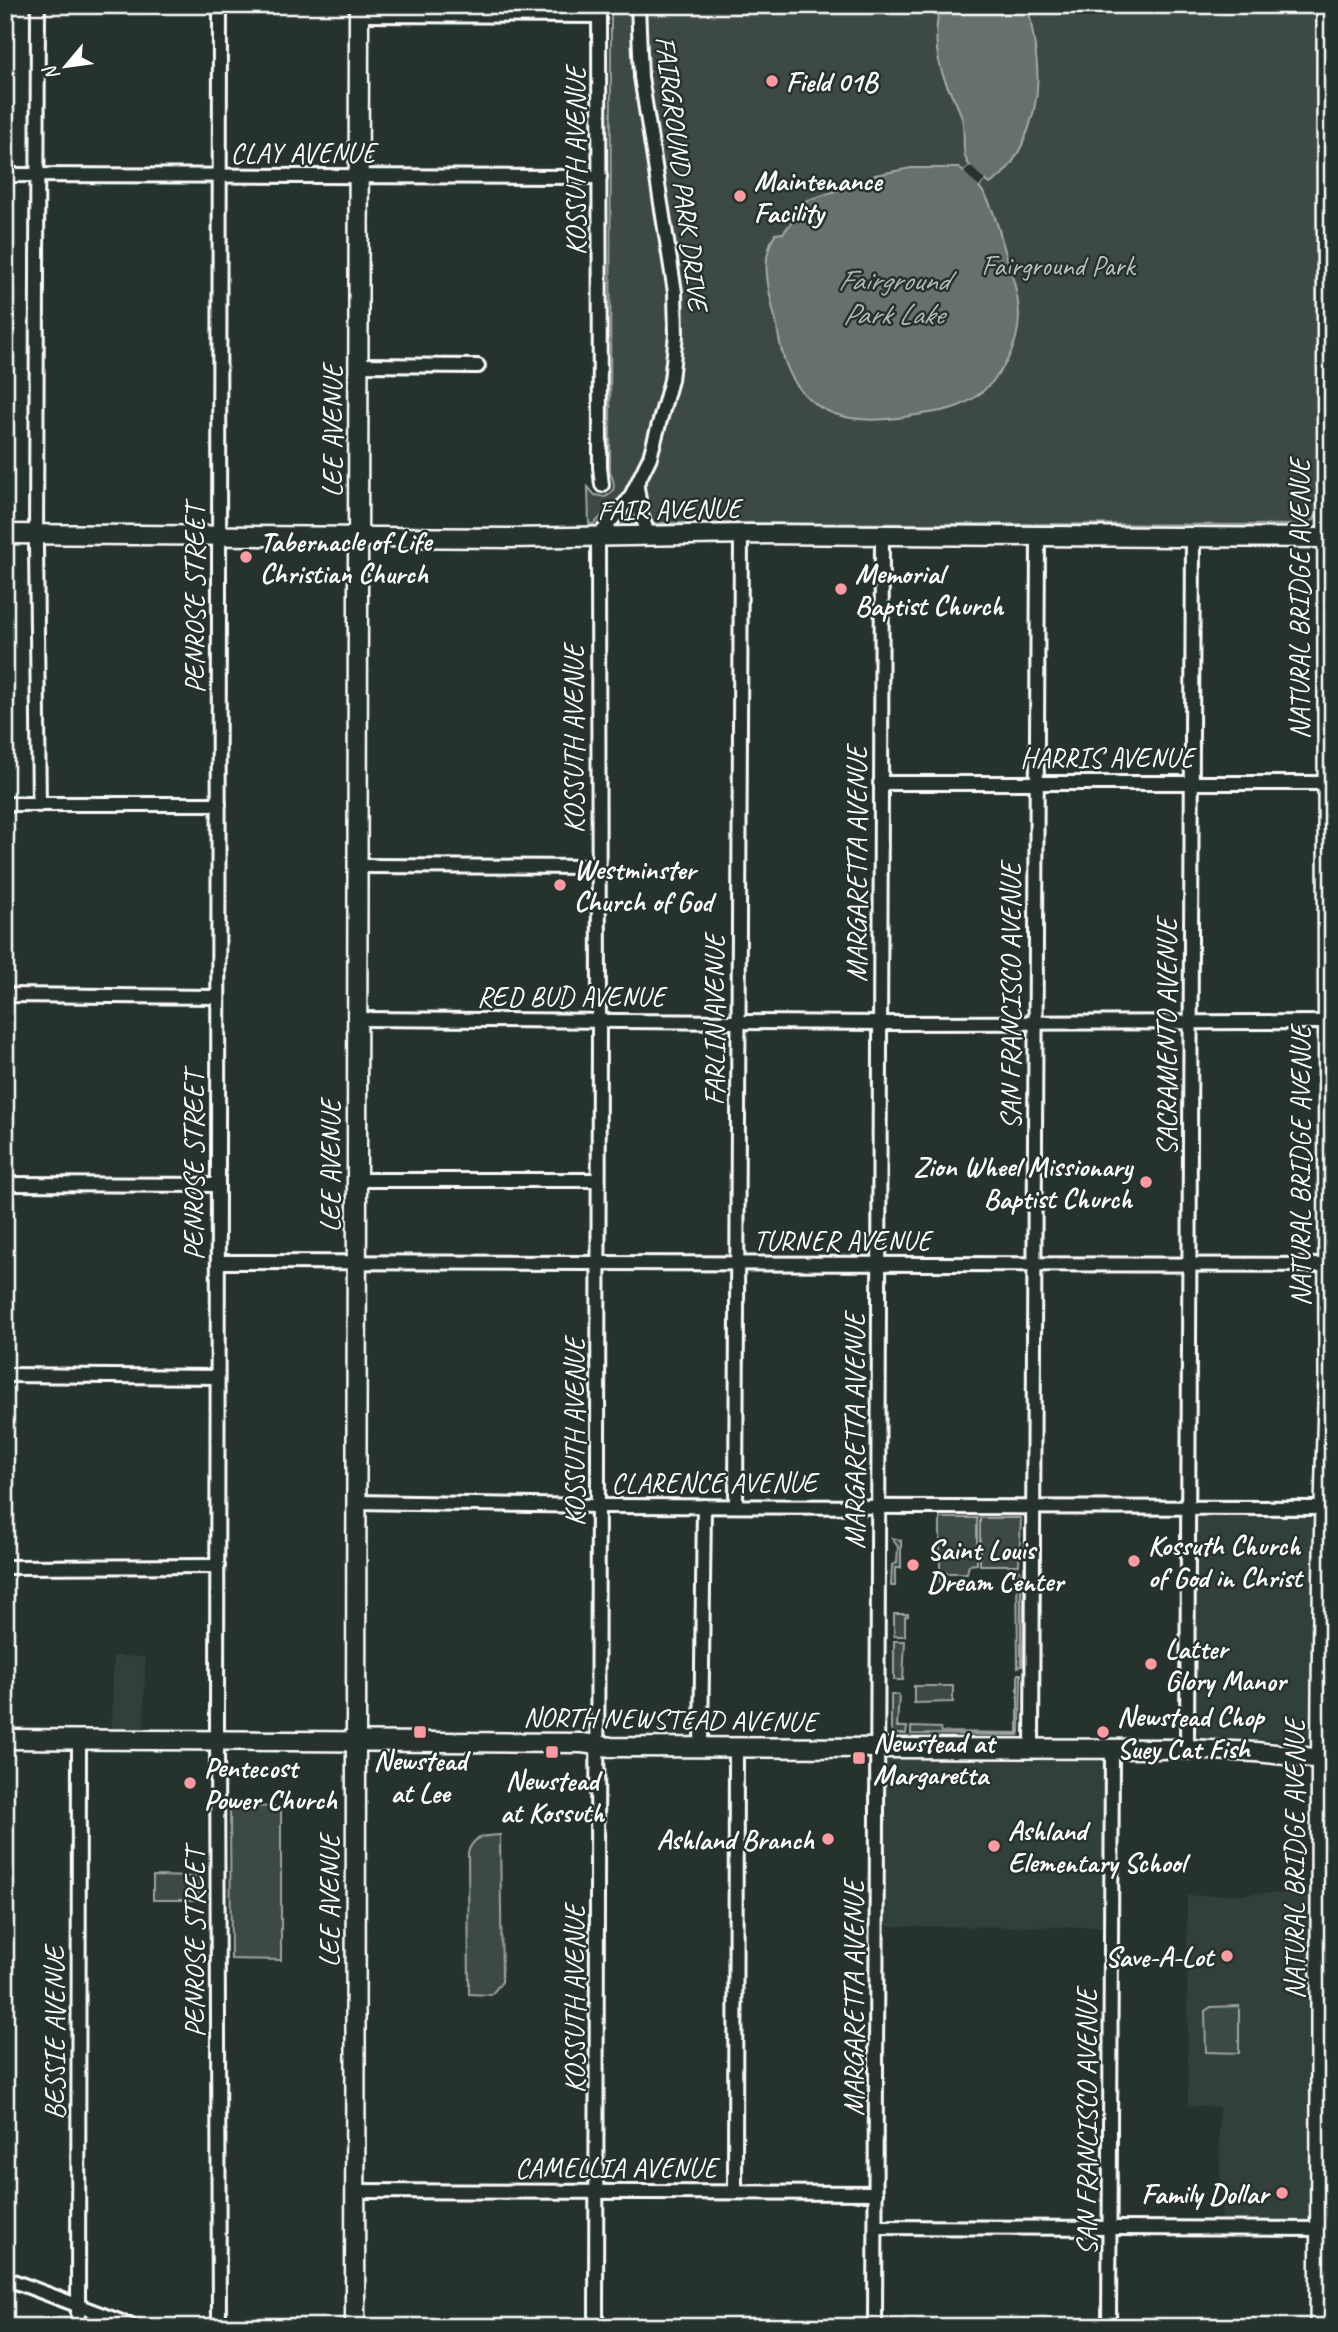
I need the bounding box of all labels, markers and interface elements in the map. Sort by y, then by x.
north arrow [32,32,102,102]
street label: FAIRGROUND PARK DRIVE [648,34,717,315]
text: N [37,60,65,85]
street label: KOSSUTH AVENUE [558,63,593,255]
place label: Field 01B [786,64,879,99]
marker: Field 01B [764,73,780,89]
street label: CLAY AVENUE [230,135,379,170]
place label: Maintenance Facility [754,163,884,230]
marker: Maintenance Facility [732,188,748,204]
park label: Fairground Park [981,248,1137,283]
water label: Fairground Park Lake [838,261,958,333]
street label: LEE AVENUE [315,361,350,497]
street label: NATURAL BRIDGE AVENUE [1282,455,1317,739]
street label: FAIR AVENUE [597,490,745,528]
street label: PENROSE STREET [177,498,212,693]
place label: Tabernacle of Life Christian Church [260,524,434,591]
marker: Tabernacle of Life Christian Church [238,549,254,565]
place label: Memorial Baptist Church [855,556,1004,623]
marker: Memorial Baptist Church [833,581,849,597]
street label: KOSSUTH AVENUE [556,641,591,833]
street label: HARRIS AVENUE [1020,740,1197,775]
street label: MARGARETTA AVENUE [839,742,874,982]
place label: Westminster Church of God [574,852,717,919]
street label: SAN FRANCISCO AVENUE [993,859,1028,1129]
marker: Westminster Church of God [552,877,568,893]
street label: SACRAMENTO AVENUE [1149,915,1184,1156]
street label: FARLIN AVENUE [697,931,732,1106]
street label: RED BUD AVENUE [477,979,669,1014]
street label: NATURAL BRIDGE AVENUE [1283,1022,1318,1306]
street label: PENROSE STREET [176,1065,211,1260]
street label: LEE AVENUE [313,1096,348,1232]
place label: Zion Wheel Missionary Baptist Church [913,1149,1134,1216]
marker: Zion Wheel Missionary Baptist Church [1138,1174,1154,1190]
street label: TURNER AVENUE [753,1223,935,1258]
street label: MARGARETTA AVENUE [837,1309,872,1549]
street label: KOSSUTH AVENUE [557,1334,592,1526]
street label: CLARENCE AVENUE [611,1465,820,1500]
place label: Kossuth Church of God in Christ [1148,1528,1304,1595]
place label: Saint Louis Dream Center [927,1532,1066,1599]
marker: Kossuth Church of God in Christ [1126,1553,1142,1569]
marker: Saint Louis Dream Center [905,1557,921,1573]
place label: Latter Glory Manor [1165,1631,1289,1698]
marker: Latter Glory Manor [1143,1656,1159,1672]
street label: NORTH NEWSTEAD AVENUE [523,1699,821,1739]
place label: Newstead Chop Suey Cat Fish [1117,1699,1266,1766]
street label: NATURAL BRIDGE AVENUE [1277,1715,1312,1999]
marker: Newstead at Lee [412,1724,428,1740]
marker: Newstead Chop Suey Cat Fish [1095,1724,1111,1740]
place label: Newstead at Margaretta [873,1725,998,1792]
place label: Newstead at Lee [374,1743,471,1810]
marker: Newstead at Kossuth [544,1744,560,1760]
place label: Pentecost Power Church [204,1750,338,1817]
marker: Newstead at Margaretta [851,1750,867,1766]
place label: Newstead at Kossuth [500,1763,605,1830]
marker: Pentecost Power Church [182,1775,198,1791]
place label: Ashland Elementary School [1008,1813,1191,1880]
place label: Ashland Branch [657,1822,815,1857]
street label: LEE AVENUE [312,1831,347,1967]
marker: Ashland Branch [820,1831,836,1847]
marker: Ashland Elementary School [986,1838,1002,1854]
street label: PENROSE STREET [177,1842,212,2037]
street label: MARGARETTA AVENUE [836,1876,871,2116]
street label: KOSSUTH AVENUE [557,1901,592,2093]
place label: Save-A-Lot [1105,1939,1216,1974]
street label: BESSIE AVENUE [37,1943,72,2120]
marker: Save-A-Lot [1219,1948,1235,1964]
street label: SAN FRANCISCO AVENUE [1069,1985,1104,2255]
street label: CAMELLIA AVENUE [515,2150,721,2185]
place label: Family Dollar [1141,2176,1271,2211]
marker: Family Dollar [1274,2185,1290,2201]

